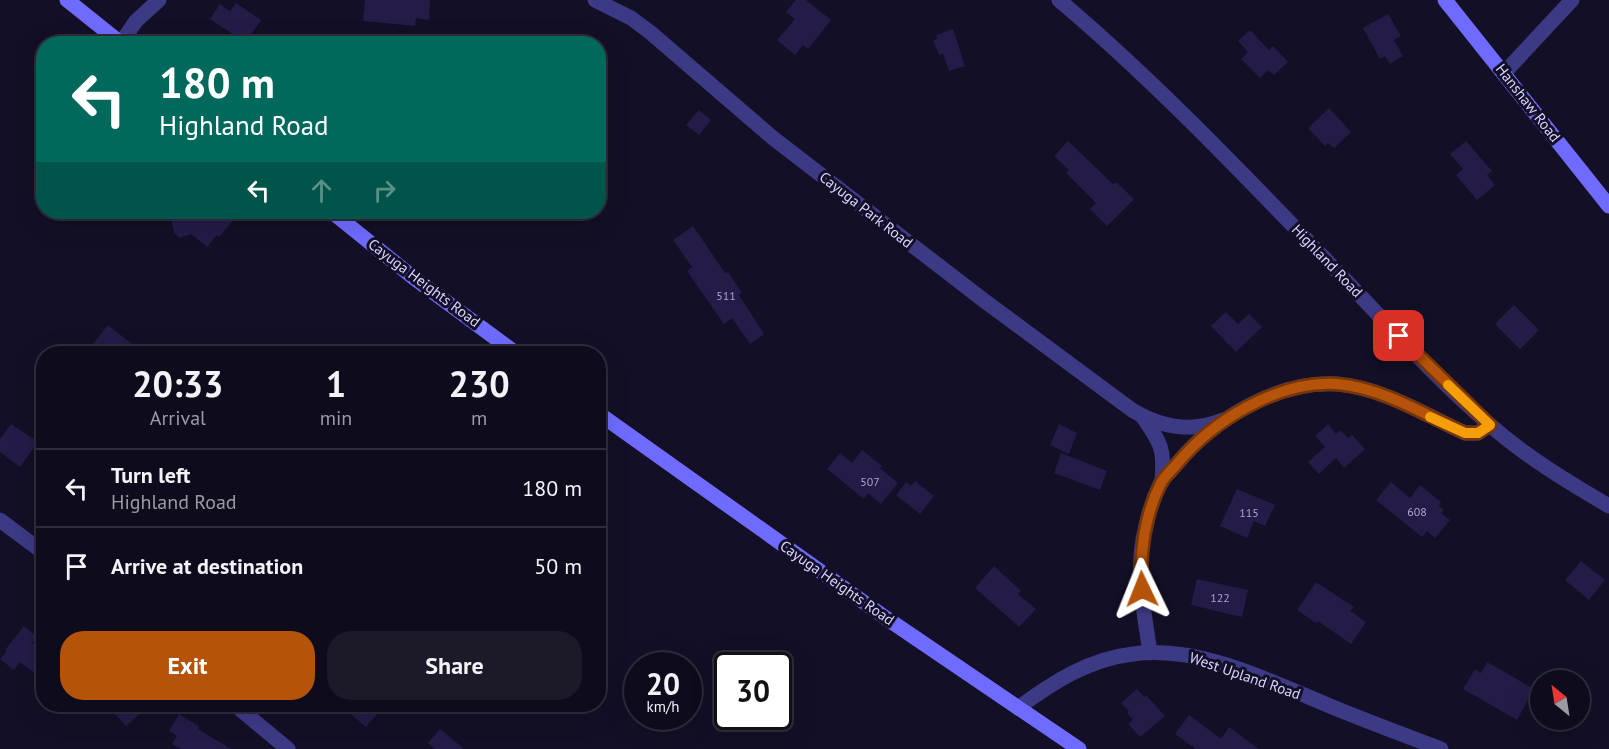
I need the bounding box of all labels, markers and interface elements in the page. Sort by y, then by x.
text: 180 m [159,55,275,110]
icon: left [60,60,138,138]
street label: Hanshaw Road [1492,60,1565,146]
text: Highland Road [159,108,329,142]
street label: Cayuga Park Road [816,167,917,252]
icon: left [242,174,275,207]
icon: ahead [305,174,338,207]
icon: right [368,174,401,207]
street label: Highland Road [1288,220,1367,301]
street label: Cayuga Heights Road [364,234,484,331]
house number: 511 [716,288,736,303]
pin [1373,310,1424,361]
icon: arrive [1382,319,1415,352]
text: 20:33 [132,360,224,407]
text: 1 [326,360,346,407]
text: 230 [449,360,510,407]
text: Arrival [150,405,206,431]
text: min [320,405,352,431]
text: m [471,405,487,431]
text: Turn left [111,461,191,489]
icon: left [60,472,93,505]
text: 180 m [522,474,582,502]
house number: 507 [860,474,880,489]
text: Highland Road [111,489,237,515]
house number: 608 [1407,504,1427,519]
house number: 115 [1239,505,1259,520]
street label: Cayuga Heights Road [776,536,898,629]
icon: arrive [60,550,93,583]
text: Arrive at destination [111,552,303,580]
text: 50 m [534,552,582,580]
position arrow [1110,557,1174,621]
house number: 122 [1210,590,1230,605]
button: Exit [60,631,315,700]
button: Share [327,631,582,700]
street label: West Upland Road [1187,648,1303,703]
speed limit sign: 30 [714,652,792,730]
text: 20 [646,664,680,703]
north arrow [1530,670,1590,730]
map controls [1530,670,1590,730]
text: km/h [647,697,679,716]

